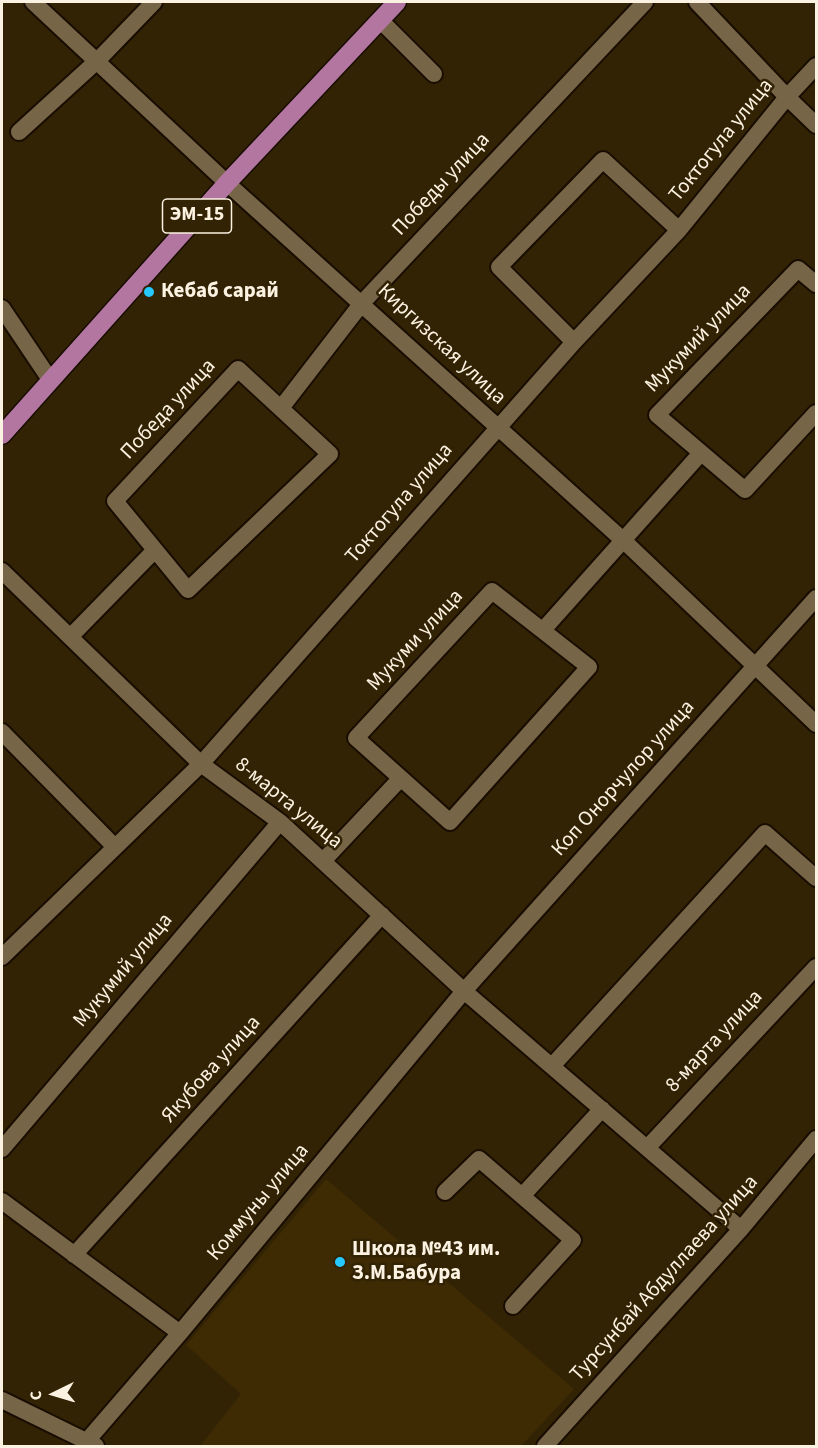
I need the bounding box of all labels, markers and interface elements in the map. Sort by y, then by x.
street label: Токтогула улица [665,74,779,208]
street label: Победы улица [388,128,496,242]
road number: ЭМ-15 [162,199,232,233]
place label: Кебаб сарай [161,279,279,305]
street label: Киргизская улица [372,279,510,411]
street label: Мукумий улица [641,279,757,399]
marker: Кебаб сарай [142,285,156,299]
street label: Победа улица [116,355,222,465]
street label: Токтогула улица [341,439,459,569]
street label: Мукуми улица [363,585,469,697]
street label: Коп Онорчулор улица [547,696,701,862]
street label: 8-марта улица [229,753,347,855]
street label: Мукумий улица [69,909,179,1033]
street label: 8-марта улица [661,985,769,1099]
street label: Якубова улица [157,1011,267,1129]
street label: Коммуны улица [203,1139,315,1267]
street label: Турсунбай Абдуллаева улица [566,1171,764,1387]
place label: Школа №43 им. З.М.Бабура [352,1237,500,1287]
marker: Школа №43 им. З.М.Бабура [333,1255,347,1269]
north arrow [24,1364,84,1424]
text: С [25,1390,47,1401]

